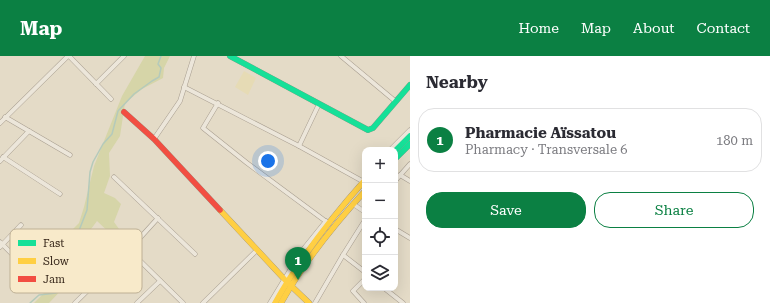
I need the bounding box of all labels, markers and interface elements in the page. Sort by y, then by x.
text: Map [20,17,62,40]
text: Home [518,20,559,36]
text: Map [581,20,611,36]
text: About [633,20,675,36]
text: Contact [697,20,750,36]
text: Nearby [426,72,488,92]
text: Pharmacie Aïssatou [465,124,616,142]
text: 1 [436,133,444,148]
text: 180 m [716,133,753,148]
text: Pharmacy · Transversale 6 [465,142,628,157]
map controls [362,147,398,291]
button: + [362,147,398,183]
your location [258,151,278,171]
button: − [362,183,398,219]
button: Save [426,192,586,228]
button: Share [594,192,754,228]
button: locate [362,219,398,255]
legend [10,229,142,293]
text: Fast [43,237,64,250]
pin: 1 [285,247,311,280]
text: Slow [43,255,70,268]
button: layers [362,255,398,291]
text: Jam [43,273,65,286]

